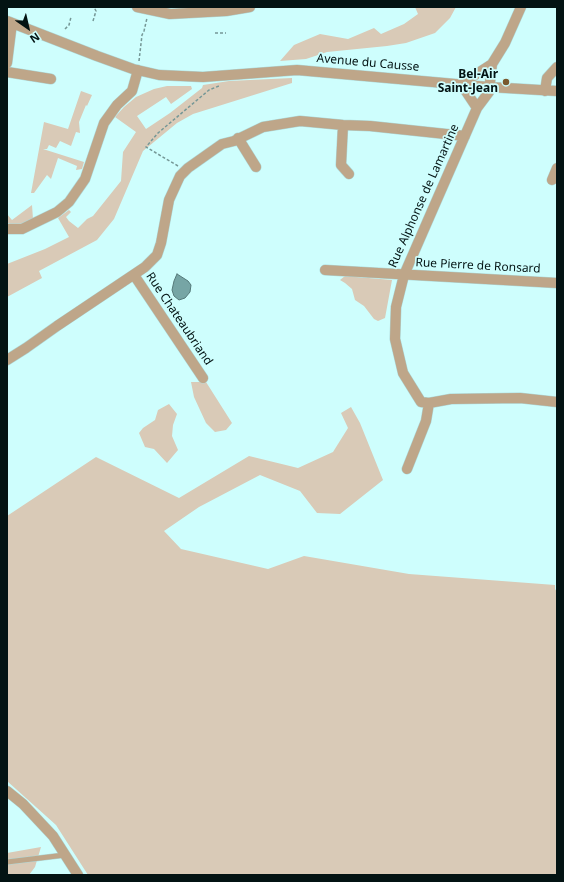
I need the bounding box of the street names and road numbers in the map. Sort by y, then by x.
street label: Avenue du Causse [316,51,420,75]
street label: Rue Alphonse de Lamartine [386,122,462,270]
street label: Rue Pierre de Ronsard [415,256,541,276]
street label: Rue Chateaubriand [143,270,215,368]

